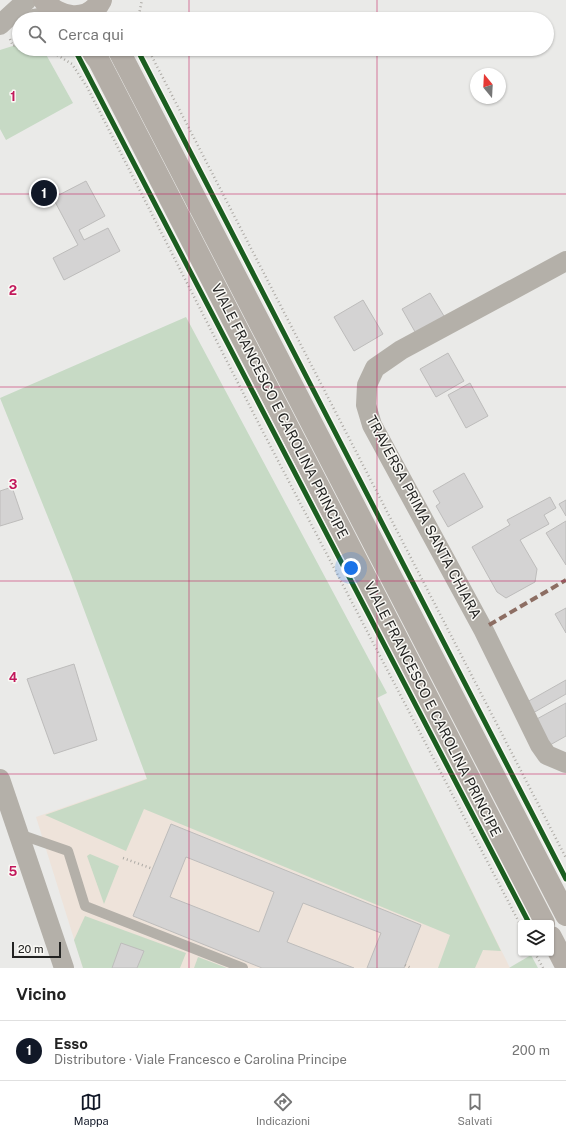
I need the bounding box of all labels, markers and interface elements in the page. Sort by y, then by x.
search box [12,12,554,56]
icon: search [26,23,48,45]
text: Cerca qui [58,26,124,43]
north arrow [470,68,506,104]
text: 1 [10,89,16,104]
pin: 1 [31,178,57,208]
street label: VIALE FRANCESCO E CAROLINA PRINCIPE [208,281,352,541]
text: 2 [9,283,17,298]
street label: TRAVERSA PRIMA SANTA CHIARA [363,413,485,621]
text: 3 [9,477,18,492]
your location [341,558,361,578]
street label: VIALE FRANCESCO E CAROLINA PRINCIPE [361,579,505,839]
text: 4 [9,670,18,685]
text: 5 [9,864,18,879]
map controls [518,920,554,956]
button: layers [518,920,554,956]
scale bar [12,940,61,959]
text: 20 m [18,943,43,955]
text: Vicino [16,984,66,1004]
text: Esso [54,1035,88,1052]
text: 1 [26,1043,32,1058]
text: 200 m [512,1043,550,1058]
text: Distributore · Viale Francesco e Carolina Principe [54,1052,347,1067]
tab: Mappa [74,1091,109,1127]
tab: Indicazioni [256,1091,310,1127]
tab: Salvati [457,1091,492,1127]

